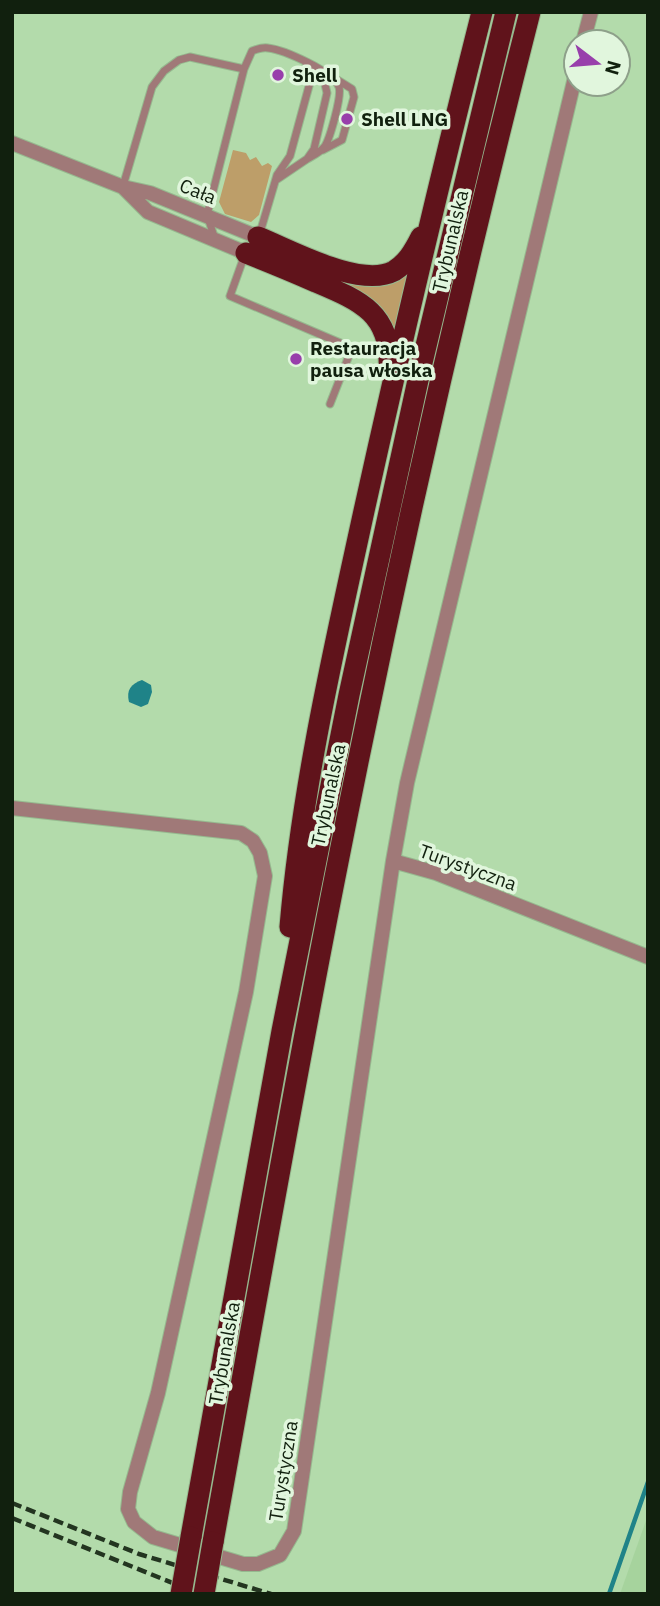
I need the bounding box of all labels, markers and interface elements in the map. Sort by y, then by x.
north arrow [562,28,632,98]
text: N [600,58,627,78]
place label: Shell [292,63,337,87]
marker: Shell [270,67,286,83]
place label: Shell LNG [361,107,448,131]
marker: Shell LNG [339,111,355,127]
street label: Cała [176,173,220,209]
street label: Trybunalska [427,188,473,294]
place label: Restauracja pausa włoska [310,336,433,382]
marker: Restauracja pausa włoska [288,351,304,367]
street label: Trybunalska [305,742,351,848]
street label: Turystyczna [416,838,520,896]
street label: Trybunalska [203,1300,245,1406]
street label: Turystyczna [263,1419,303,1523]

